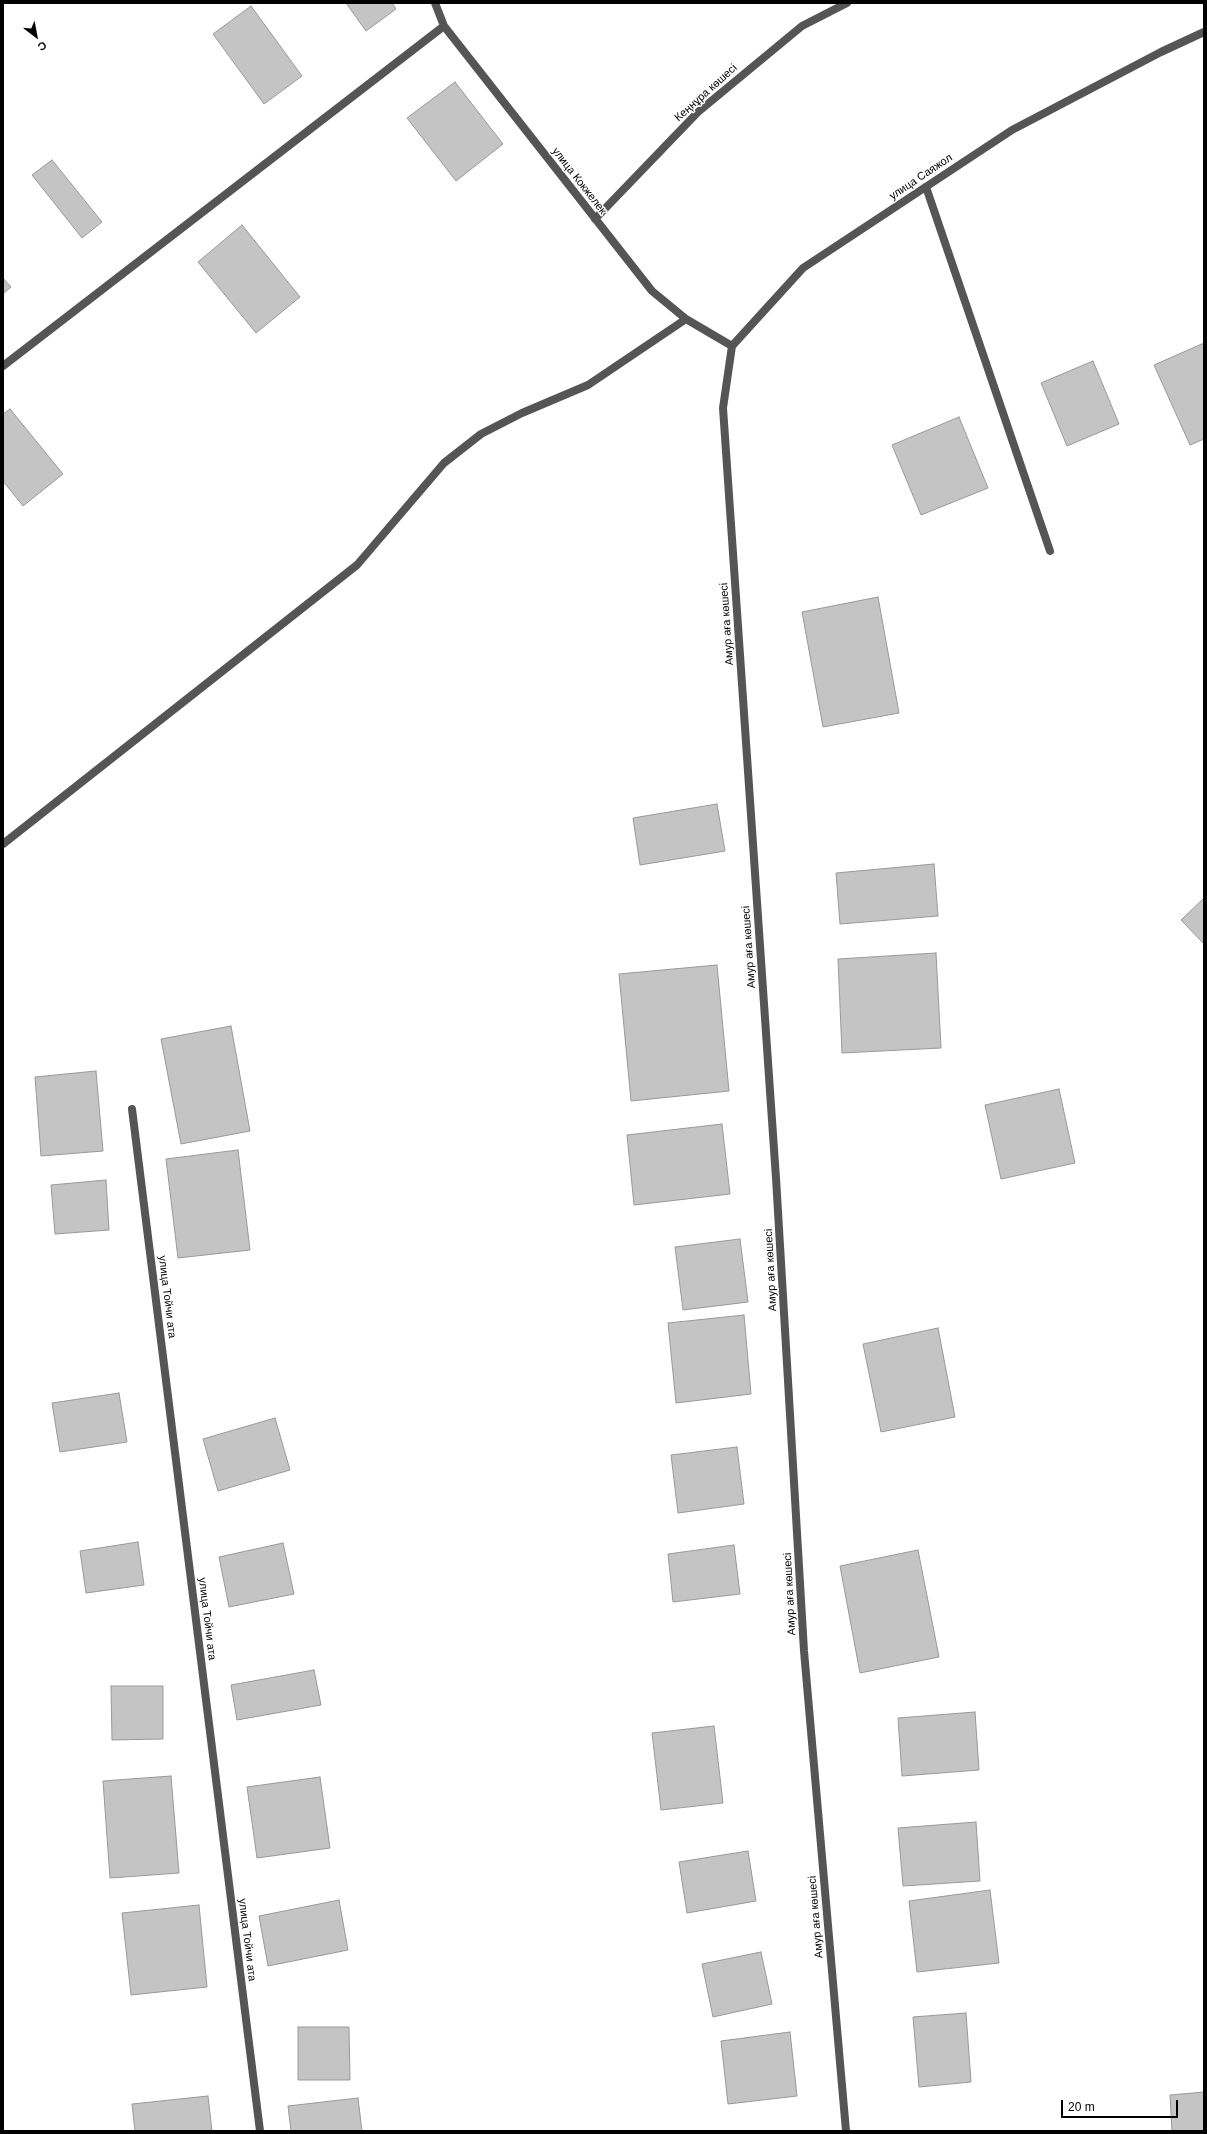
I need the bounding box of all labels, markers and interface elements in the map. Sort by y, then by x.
north arrow [16,16,56,56]
text: С [36,39,49,53]
street label: Кеңнұра көшесі [672,62,740,124]
street label: улица Кокжелек [549,145,609,217]
street label: улица Саяжол [887,151,955,203]
street label: Амур аға көшесі [718,582,736,666]
street label: Амур аға көшесі [740,905,758,989]
street label: Амур аға көшесі [762,1228,780,1312]
street label: улица Тойчи ата [155,1255,179,1339]
street label: Амур аға көшесі [781,1552,799,1636]
street label: улица Тойчи ата [195,1577,219,1661]
street label: Амур аға көшесі [806,1875,826,1959]
street label: улица Тойчи ата [235,1898,259,1982]
scale bar [1063,2092,1180,2118]
text: 20 m [1068,2100,1095,2114]

